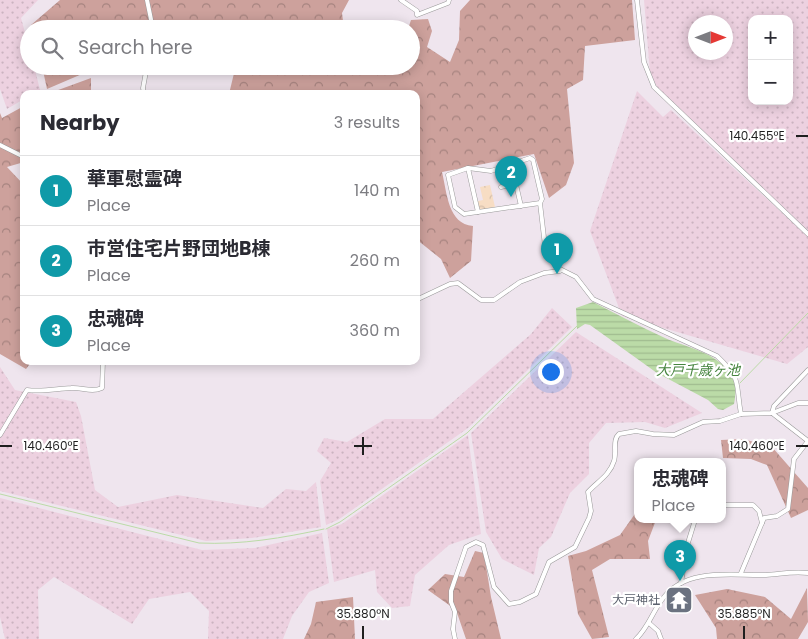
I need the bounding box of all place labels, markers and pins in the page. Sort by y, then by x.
pin: 2 [495,156,527,197]
pin: 1 [541,233,573,274]
pin: 3 [664,540,696,581]
temple icon: 大戸神社 [664,585,694,615]
place label: 大戸神社 [612,591,660,608]

